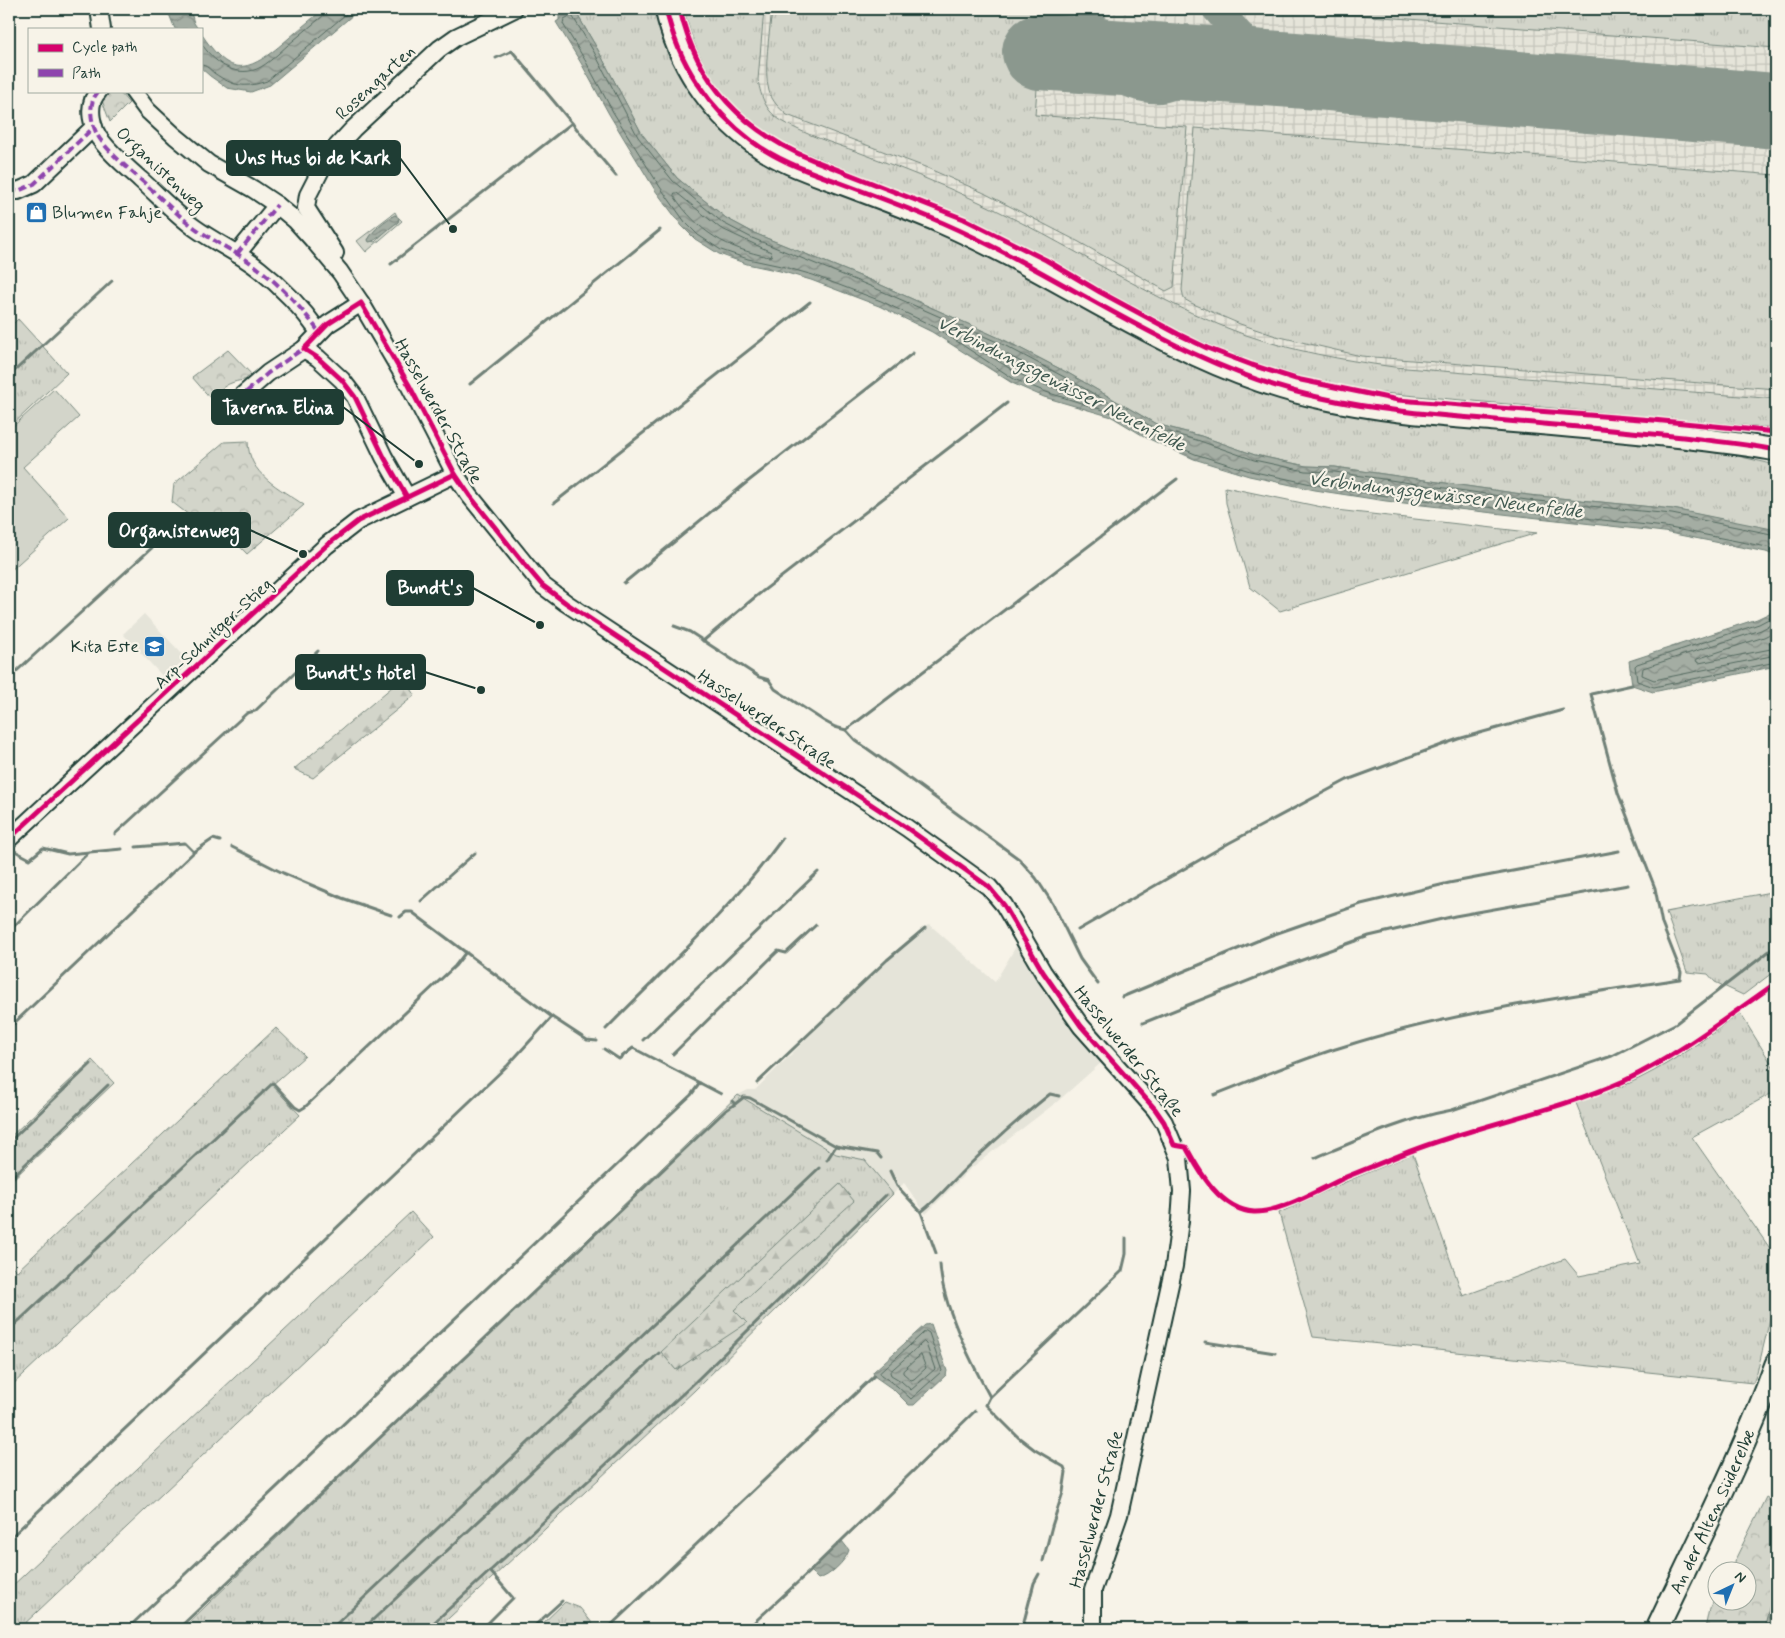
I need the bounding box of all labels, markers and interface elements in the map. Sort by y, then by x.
legend [28,28,202,92]
text: Cycle path [72,38,137,58]
street label: Rosengarten [331,40,421,126]
text: Path [72,64,101,84]
street label: Organistenweg [109,122,210,219]
callout: Uns Hus bi de Kark [227,141,400,175]
text: Uns Hus bi de Kark [235,146,391,171]
shop icon: Blumen Fahje [24,200,48,224]
place label: Blumen Fahje [52,201,162,225]
water label: Verbindungsgewässer Neuenfelde [932,311,1191,460]
street label: Hasselwerder Straße [388,335,488,488]
callout: Taverna Elina [212,390,343,424]
text: Taverna Elina [222,396,334,421]
water label: Verbindungsgewässer Neuenfelde [1307,466,1585,527]
callout: Organistenweg [109,513,250,547]
text: Organistenweg [119,519,240,547]
callout: Bundt's [387,571,473,605]
street label: Arp-Schnitger-Stieg [149,573,279,696]
text: Bundt's [397,576,463,601]
school or university icon: Kita Este [143,634,167,658]
place label: Kita Este [71,635,139,659]
callout: Bundt's Hotel [296,655,425,689]
text: Bundt's Hotel [306,661,416,686]
street label: Hasselwerder Straße [692,664,841,775]
street label: Hasselwerder Straße [1068,981,1189,1122]
street label: An der Alten Süderelbe [1664,1426,1762,1598]
street label: Hasselwerder Straße [1064,1428,1130,1591]
north arrow [1708,1560,1758,1610]
text: N [1731,1567,1750,1587]

